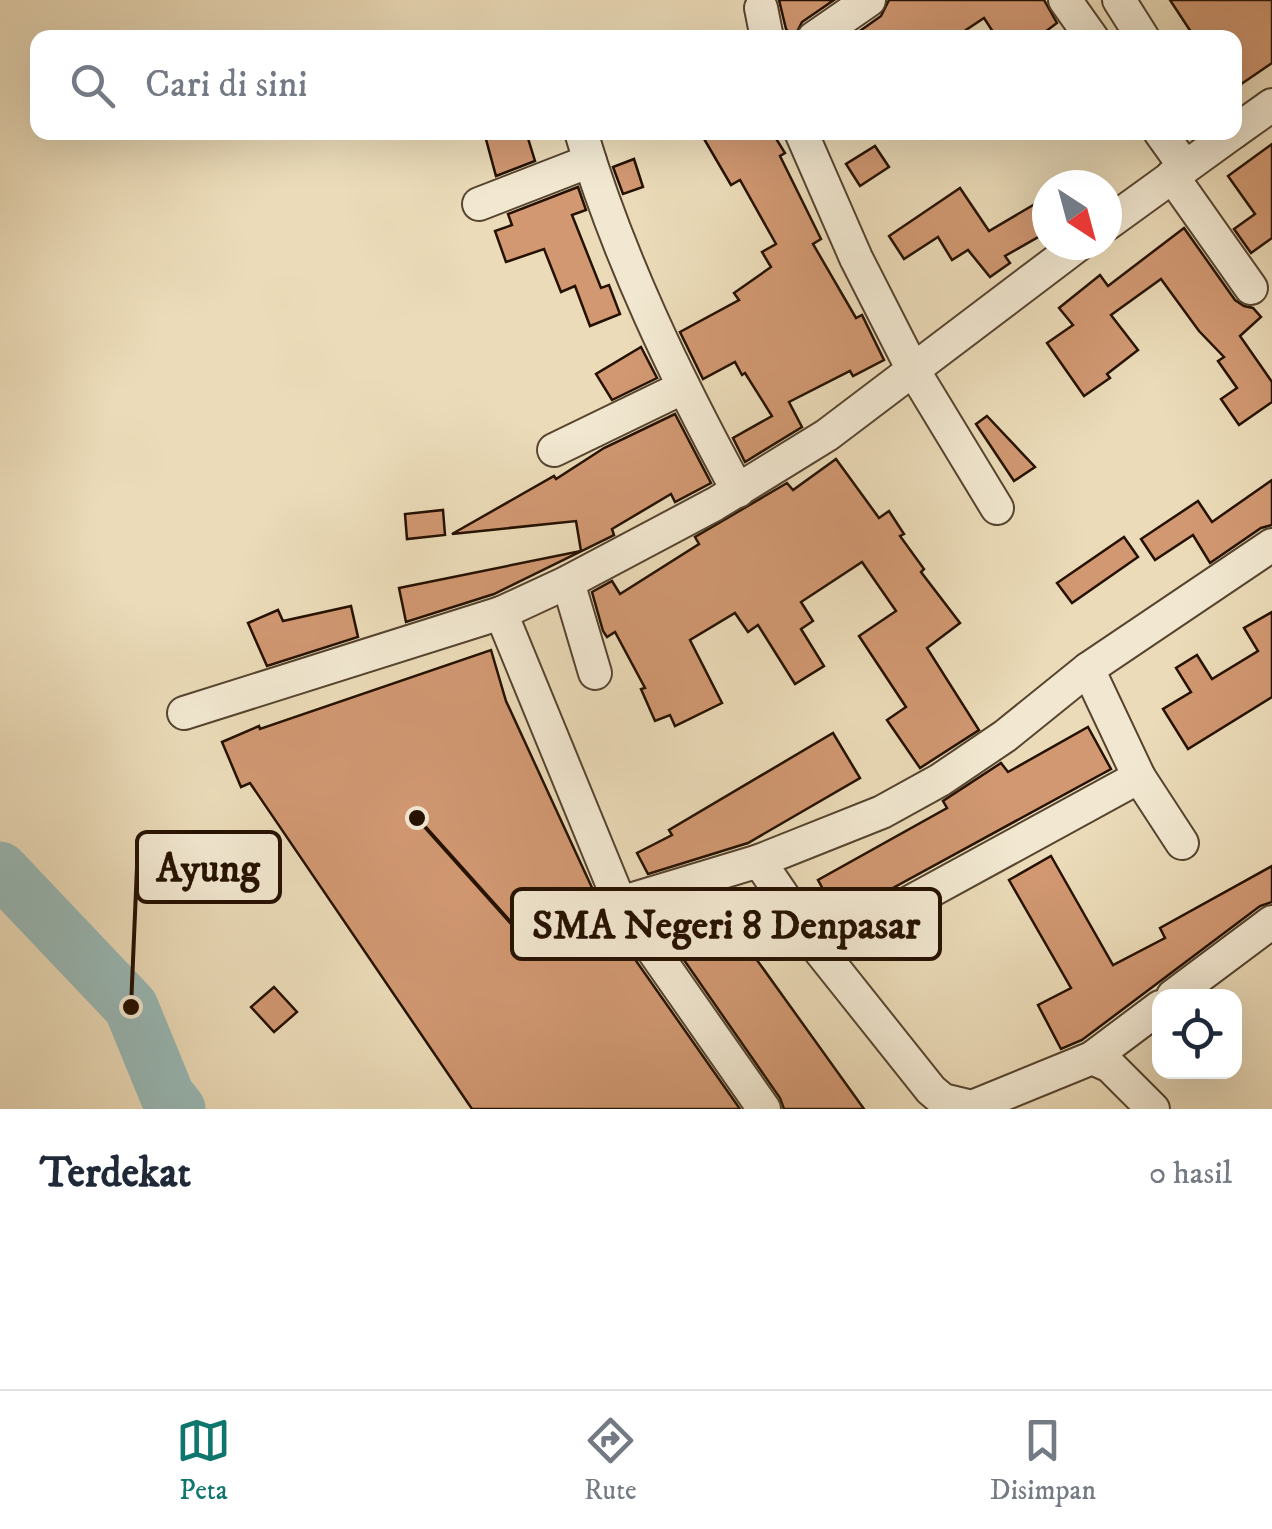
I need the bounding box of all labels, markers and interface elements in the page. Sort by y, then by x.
search box [30,30,1242,140]
icon: search [65,58,120,113]
text: Cari di sini [145,61,308,109]
north arrow [1032,170,1122,260]
callout: Ayung [137,832,280,902]
text: Ayung [155,845,261,895]
callout: SMA Negeri 8 Denpasar [512,889,940,959]
text: SMA Negeri 8 Denpasar [532,902,921,952]
map controls [1152,989,1242,1079]
button: locate [1152,989,1242,1079]
text: Terdekat [40,1148,191,1200]
text: 0 hasil [1149,1154,1232,1194]
tab: Peta [176,1413,231,1508]
tab: Rute [583,1413,638,1508]
tab: Disimpan [990,1413,1096,1508]

